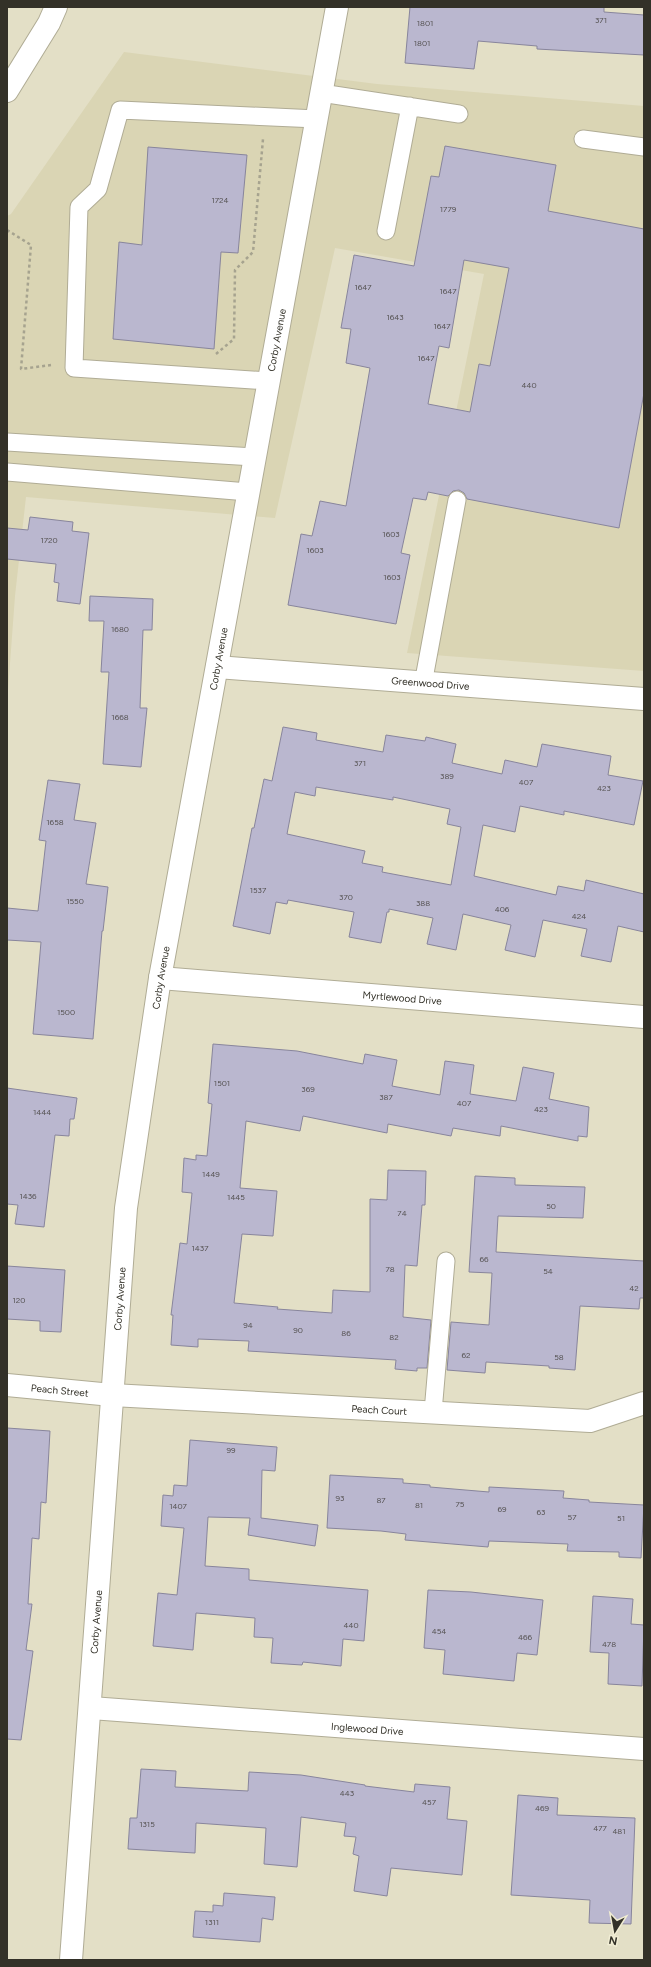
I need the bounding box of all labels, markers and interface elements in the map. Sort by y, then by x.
house number: 371 [595,15,607,25]
house number: 1801 [417,18,433,28]
house number: 1801 [414,38,430,48]
house number: 1724 [211,195,229,205]
house number: 1779 [440,204,457,214]
house number: 1647 [354,282,372,292]
house number: 1647 [439,286,457,296]
street label: Corby Avenue [264,307,289,373]
house number: 1643 [386,312,404,322]
house number: 1647 [433,321,451,331]
house number: 1647 [417,353,435,363]
house number: 440 [521,380,537,390]
house number: 1603 [382,529,400,539]
house number: 1720 [40,535,58,545]
house number: 1603 [306,545,324,555]
house number: 1603 [383,572,401,582]
house number: 1680 [111,624,129,634]
street label: Corby Avenue [206,626,230,691]
street label: Greenwood Drive [391,674,470,692]
house number: 1668 [111,712,129,722]
house number: 371 [354,758,366,768]
house number: 389 [440,771,454,781]
house number: 407 [519,777,534,787]
house number: 423 [597,783,611,793]
house number: 1658 [46,817,64,827]
house number: 1537 [250,885,267,895]
house number: 370 [339,892,353,902]
house number: 1550 [66,896,84,906]
house number: 388 [416,898,430,908]
house number: 406 [495,904,510,914]
house number: 424 [572,911,586,921]
street label: Corby Avenue [149,944,172,1010]
street label: Myrtlewood Drive [362,988,443,1007]
house number: 1500 [57,1007,75,1017]
house number: 1501 [214,1078,230,1088]
house number: 369 [301,1084,315,1094]
house number: 387 [379,1092,393,1102]
house number: 407 [457,1098,472,1108]
house number: 423 [534,1104,548,1114]
house number: 1444 [33,1107,51,1117]
house number: 1449 [202,1169,220,1179]
house number: 1436 [19,1191,37,1201]
house number: 1445 [227,1192,245,1202]
house number: 50 [546,1201,556,1211]
house number: 74 [397,1208,407,1218]
house number: 1437 [192,1243,209,1253]
house number: 66 [479,1254,489,1264]
house number: 78 [385,1264,395,1274]
street label: Corby Avenue [111,1266,128,1331]
house number: 54 [543,1266,553,1276]
house number: 42 [629,1283,639,1293]
house number: 120 [13,1295,25,1305]
house number: 94 [243,1320,253,1330]
house number: 90 [293,1325,303,1335]
house number: 86 [341,1328,351,1338]
house number: 82 [389,1332,399,1342]
house number: 62 [462,1350,471,1360]
house number: 58 [554,1352,564,1362]
street label: Peach Street [30,1381,89,1399]
street label: Peach Court [351,1402,407,1418]
house number: 99 [226,1445,236,1455]
house number: 93 [336,1493,344,1503]
house number: 87 [376,1495,386,1505]
house number: 75 [456,1499,465,1509]
house number: 81 [415,1500,423,1510]
house number: 1407 [169,1501,188,1511]
house number: 69 [497,1504,507,1514]
house number: 63 [537,1507,545,1517]
house number: 57 [568,1512,577,1522]
house number: 51 [617,1513,625,1523]
street label: Corby Avenue [87,1589,105,1654]
house number: 440 [343,1620,359,1630]
house number: 454 [432,1626,446,1636]
house number: 466 [518,1632,532,1642]
house number: 478 [602,1639,616,1649]
street label: Inglewood Drive [331,1719,404,1738]
house number: 443 [340,1788,354,1798]
house number: 457 [422,1797,437,1807]
house number: 469 [535,1803,549,1813]
house number: 1315 [139,1819,155,1829]
house number: 477 [593,1823,607,1833]
house number: 481 [612,1826,626,1836]
north arrow [595,1911,635,1951]
house number: 1311 [205,1917,219,1927]
text: N [608,1933,619,1948]

